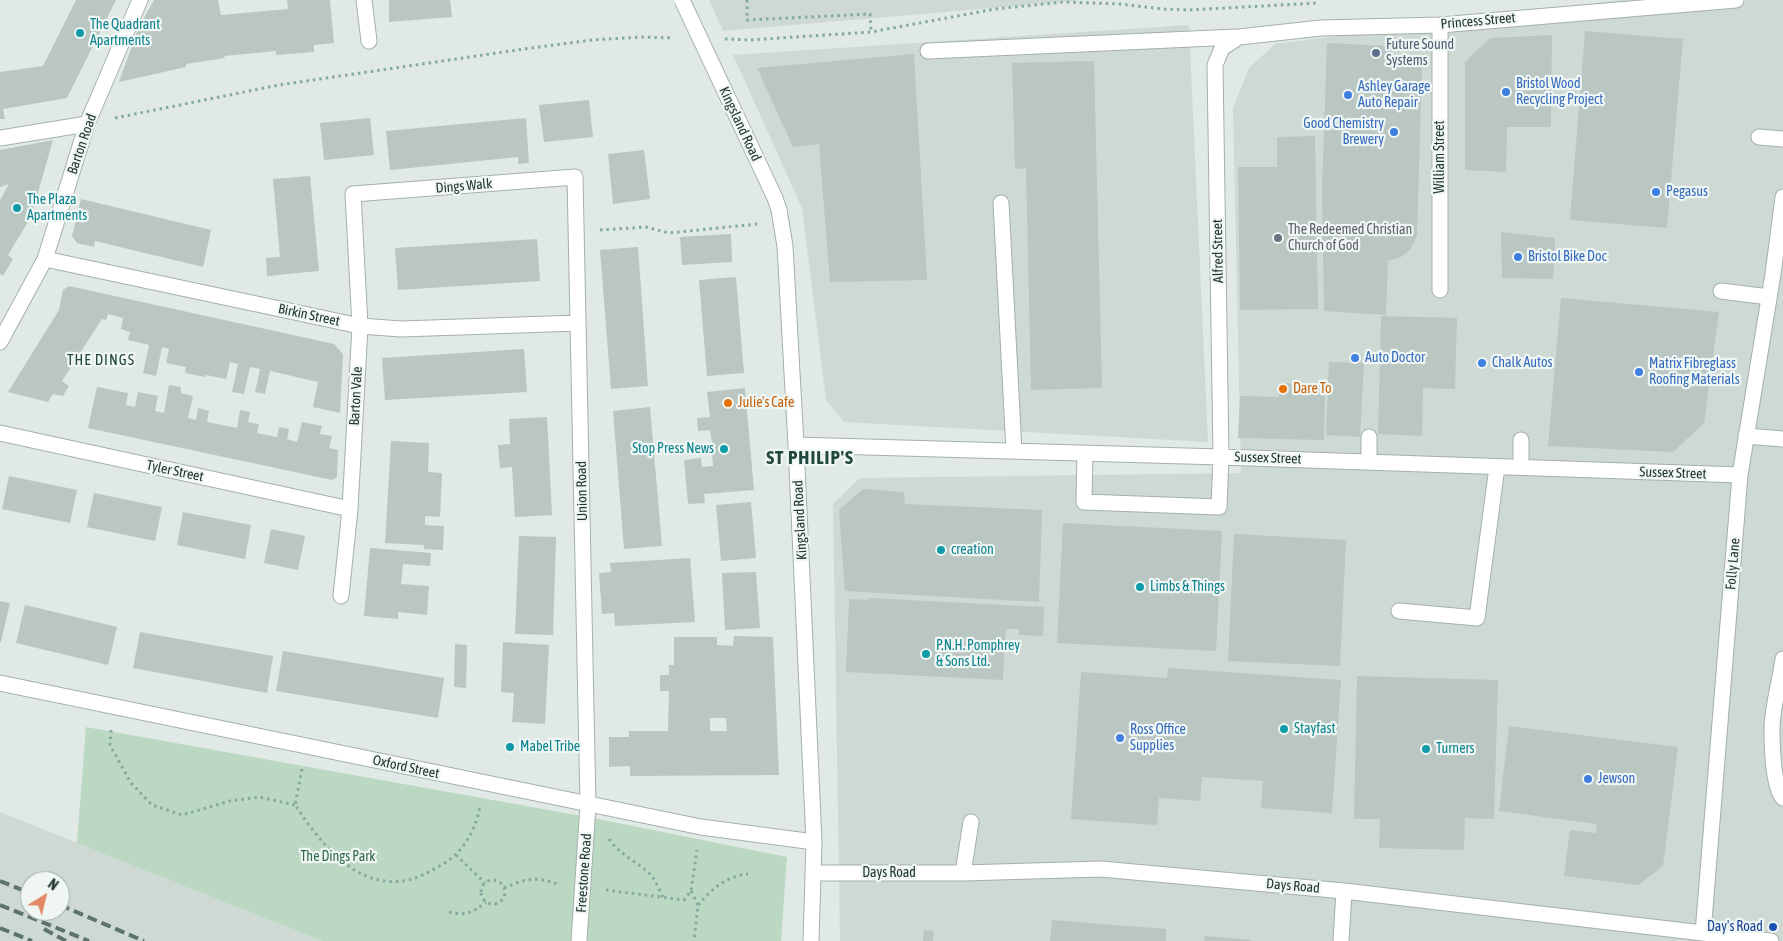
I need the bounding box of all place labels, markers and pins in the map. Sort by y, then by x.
place label: The Quadrant Apartments [90,17,160,49]
marker: The Quadrant Apartments [74,27,86,39]
place label: Future Sound Systems [1386,37,1454,70]
marker: Future Sound Systems [1370,47,1382,59]
place label: Bristol Wood Recycling Project [1516,76,1603,108]
place label: Ashley Garage Auto Repair [1358,79,1430,111]
marker: Bristol Wood Recycling Project [1500,86,1512,98]
marker: Ashley Garage Auto Repair [1342,89,1354,101]
place label: Good Chemistry Brewery [1303,116,1384,148]
marker: Good Chemistry Brewery [1388,126,1400,138]
place label: Pegasus [1666,184,1708,200]
marker: Pegasus [1650,186,1662,198]
place label: The Plaza Apartments [27,192,87,224]
marker: The Plaza Apartments [11,202,23,214]
place label: The Redeemed Christian Church of God [1288,222,1412,254]
marker: The Redeemed Christian Church of God [1272,232,1284,244]
place label: Bristol Bike Doc [1528,249,1607,265]
marker: Bristol Bike Doc [1512,251,1524,263]
place label: Auto Doctor [1365,350,1425,366]
marker: Auto Doctor [1349,352,1361,364]
place label: Chalk Autos [1492,355,1552,371]
place label: Matrix Fibreglass Roofing Materials [1649,356,1740,388]
marker: Chalk Autos [1476,357,1488,369]
marker: Matrix Fibreglass Roofing Materials [1633,366,1645,378]
place label: Dare To [1293,381,1332,397]
marker: Dare To [1277,383,1289,395]
place label: Julie's Cafe [738,395,794,411]
marker: Julie's Cafe [722,397,734,409]
place label: Stop Press News [632,441,714,457]
marker: Stop Press News [718,443,730,455]
place label: creation [951,542,994,558]
marker: creation [935,544,947,556]
place label: Limbs & Things [1150,579,1225,595]
marker: Limbs & Things [1134,581,1146,593]
place label: P.N.H. Pomphrey & Sons Ltd. [936,638,1020,670]
marker: P.N.H. Pomphrey & Sons Ltd. [920,648,932,660]
place label: Stayfast [1294,721,1336,737]
place label: Ross Office Supplies [1130,722,1186,754]
marker: Stayfast [1278,723,1290,735]
marker: Ross Office Supplies [1114,732,1126,744]
place label: Mabel Tribe [520,739,580,755]
marker: Mabel Tribe [504,741,516,753]
place label: Turners [1436,741,1475,757]
marker: Turners [1420,743,1432,755]
place label: Jewson [1598,771,1635,787]
marker: Jewson [1582,773,1594,785]
place label: Day's Road [1707,919,1763,935]
marker: Day's Road [1767,921,1779,933]

